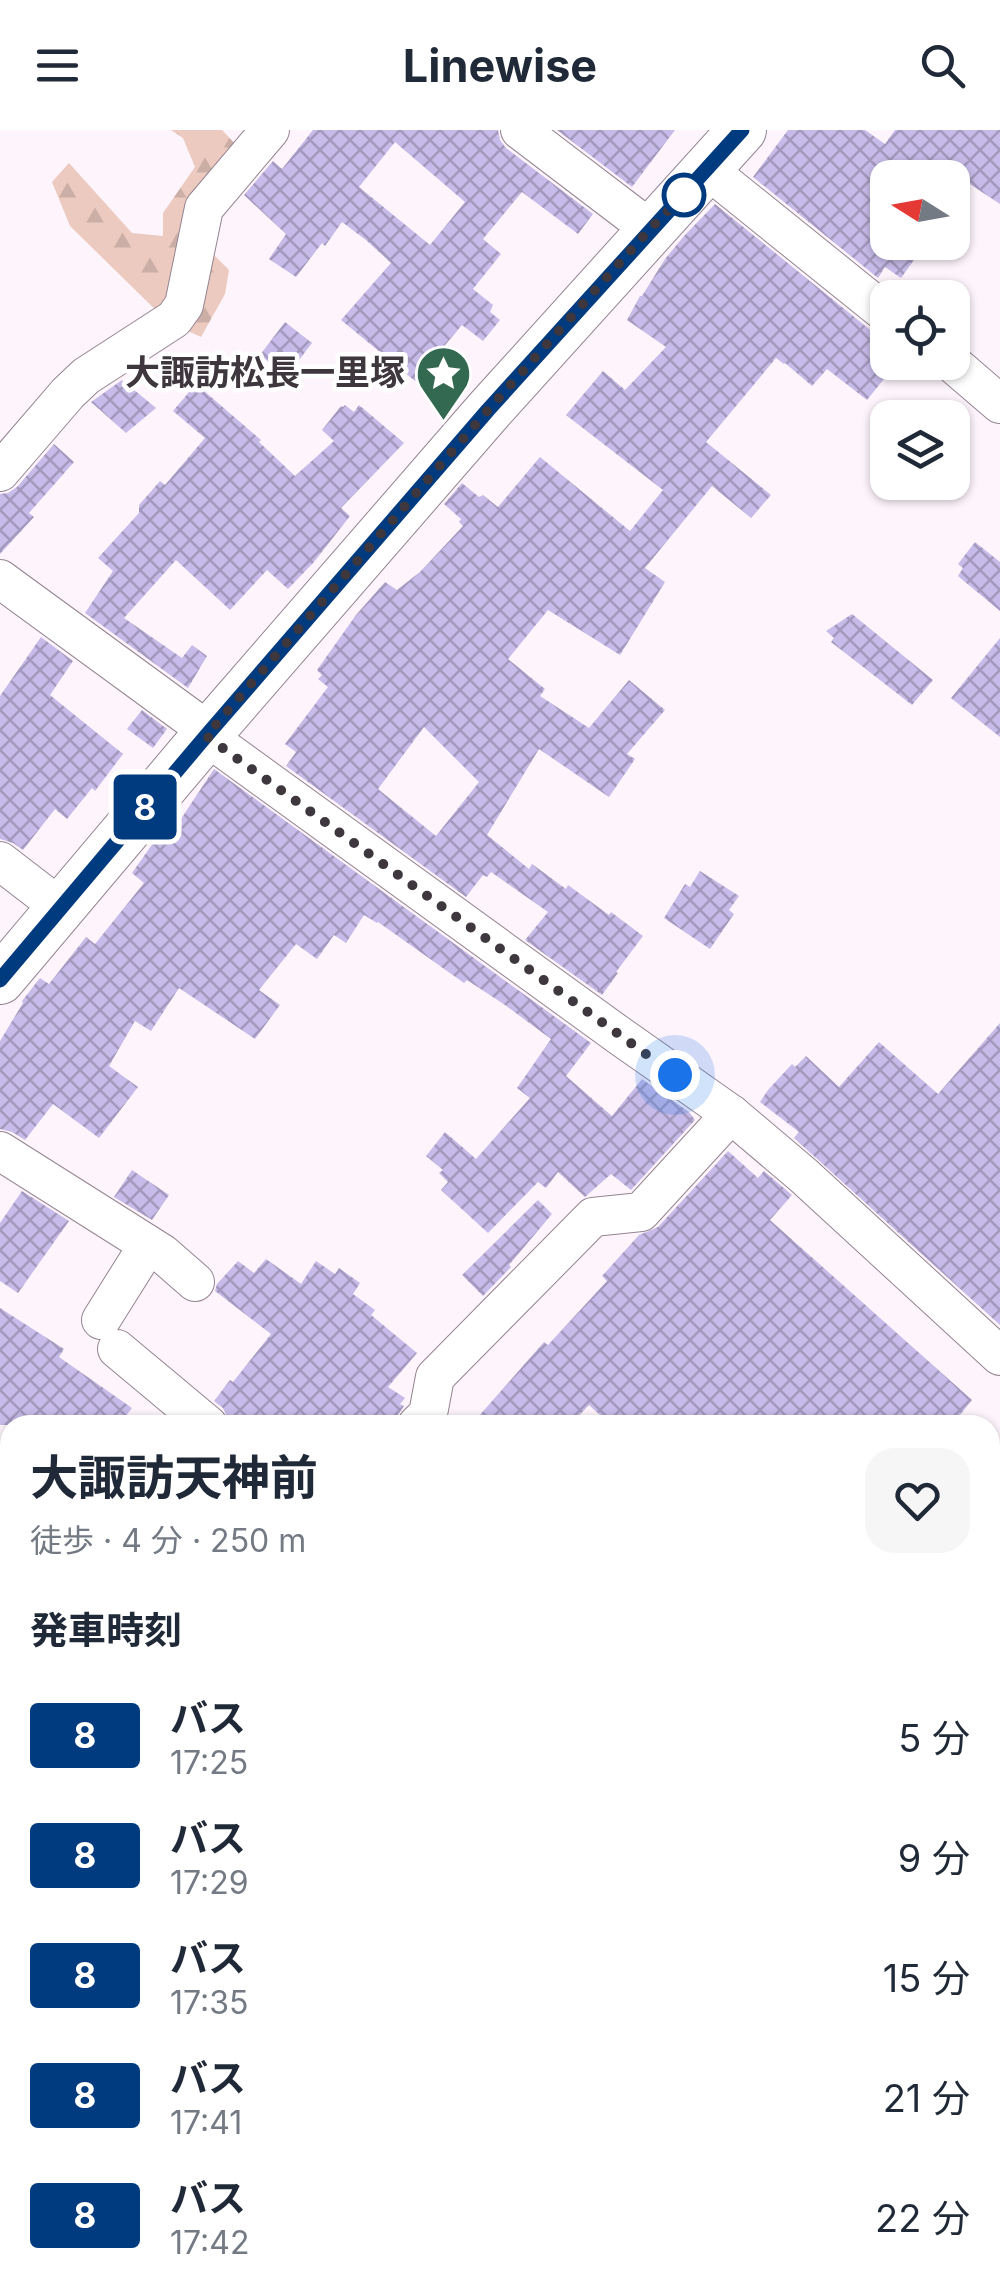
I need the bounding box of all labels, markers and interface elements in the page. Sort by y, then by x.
icon: menu [30,38,85,93]
text: Linewise [403,38,597,93]
icon: search [915,38,970,93]
north arrow [870,160,970,260]
map controls [870,160,970,500]
unlabelled marker [663,174,705,216]
button: locate [870,280,970,380]
place icon: 大諏訪松長一里塚 [414,343,474,422]
place label: 大諏訪松長一里塚 [125,351,405,393]
button: layers [870,400,970,500]
line badge: 8 [112,774,178,840]
text: 8 [134,786,156,828]
your location [650,1050,700,1100]
text: 大諏訪天神前 [30,1448,318,1507]
button: heart [865,1448,970,1553]
text: 徒歩 · 4 分 · 250 m [30,1521,306,1560]
text: 発車時刻 [30,1607,182,1653]
text: バス [170,1695,246,1741]
text: 8 [74,1714,96,1756]
text: 5 分 [898,1715,970,1761]
text: 17:25 [170,1743,248,1782]
text: バス [170,1815,246,1861]
text: 8 [74,1834,96,1876]
text: 9 分 [898,1835,970,1881]
text: 17:29 [170,1863,249,1902]
text: バス [170,1935,246,1981]
text: 8 [74,1954,96,1996]
text: 15 分 [883,1955,970,2001]
text: 17:35 [170,1983,248,2022]
text: バス [170,2055,246,2101]
text: 8 [74,2074,96,2116]
text: 21 分 [883,2075,970,2121]
text: 17:41 [170,2103,242,2142]
text: バス [170,2175,246,2221]
text: 8 [74,2194,96,2236]
text: 22 分 [875,2195,970,2241]
text: 17:42 [170,2223,249,2262]

